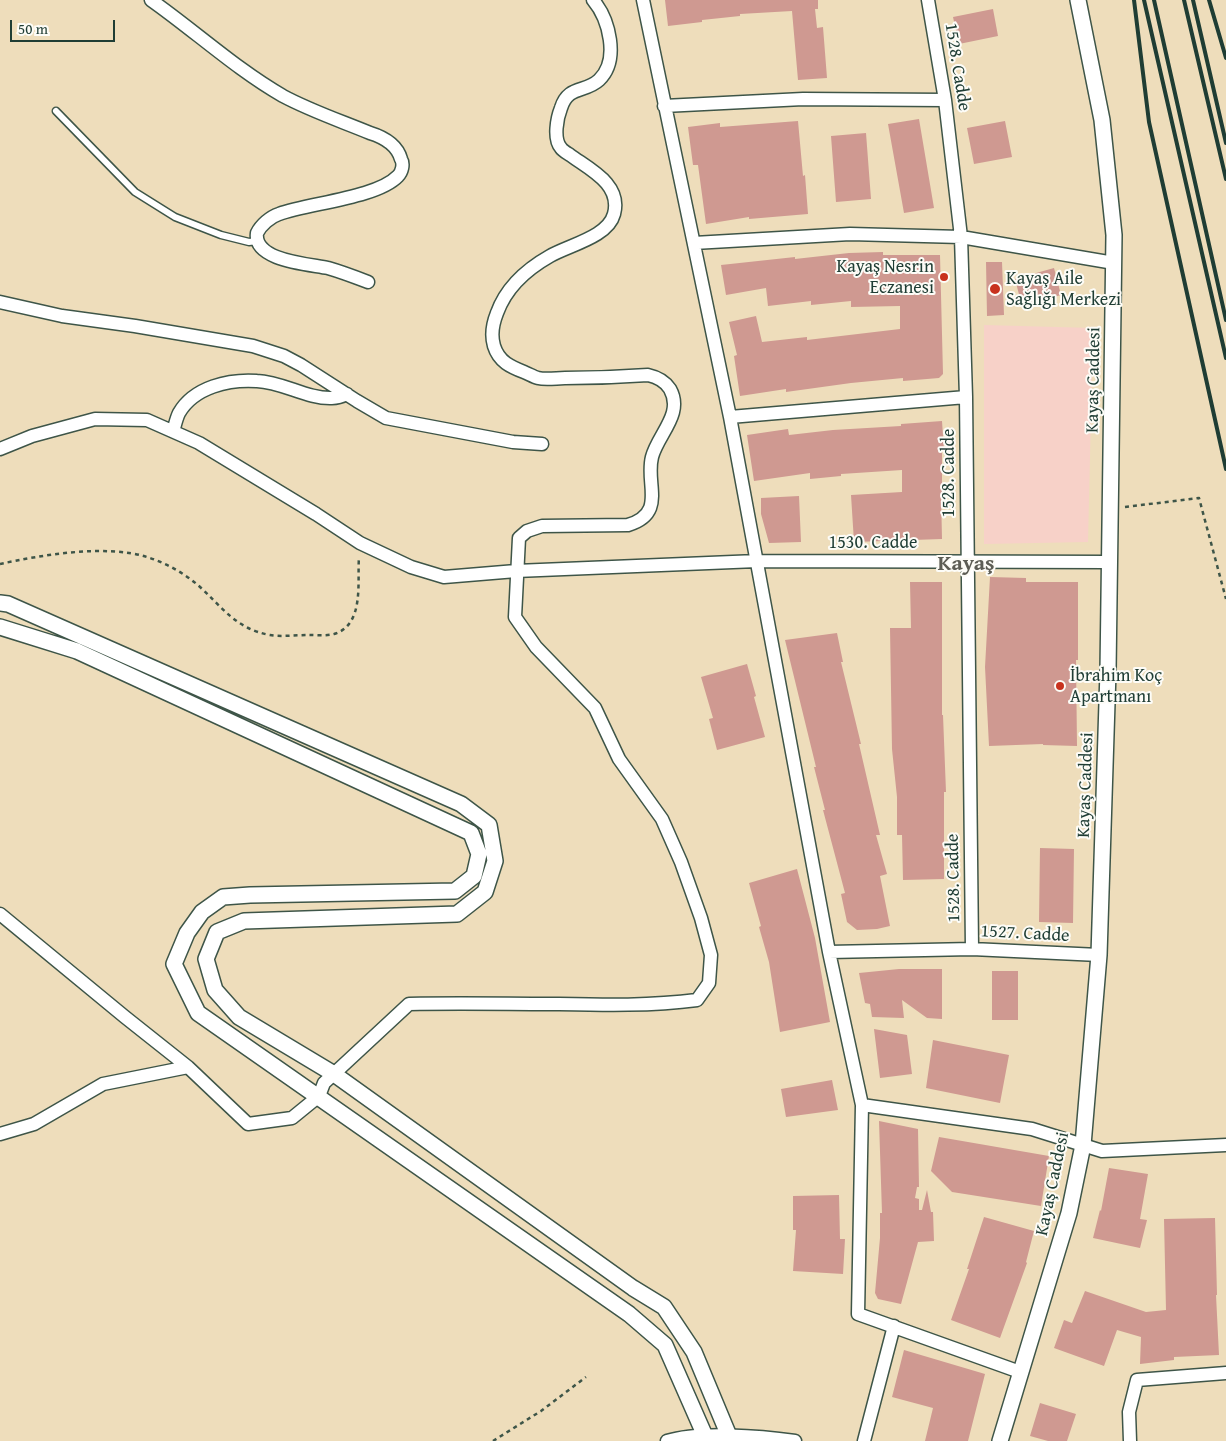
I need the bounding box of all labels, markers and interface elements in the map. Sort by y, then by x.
scale bar [12,10,118,42]
text: 50 m [18,18,48,39]
street label: 1528. Cadde [939,21,975,113]
place label: Kayaş Nesrin Eczanesi [837,256,934,298]
place label: Kayaş Aile Sağlığı Merkezi [1006,268,1121,310]
marker: Kayaş Nesrin Eczanesi [938,271,950,283]
marker: Kayaş Aile Sağlığı Merkezi [988,282,1002,296]
street label: Kayaş Caddesi [1082,327,1106,433]
street label: 1528. Cadde [938,429,960,517]
street label: 1530. Cadde [829,532,917,554]
district label: Kayaş [938,551,994,577]
place label: İbrahim Koç Apartmanı [1070,665,1162,708]
marker: İbrahim Koç Apartmanı [1054,680,1066,692]
street label: Kayaş Caddesi [1073,732,1099,838]
street label: 1528. Cadde [942,833,966,923]
street label: 1527. Cadde [980,921,1070,947]
street label: Kayaş Caddesi [1031,1130,1075,1238]

